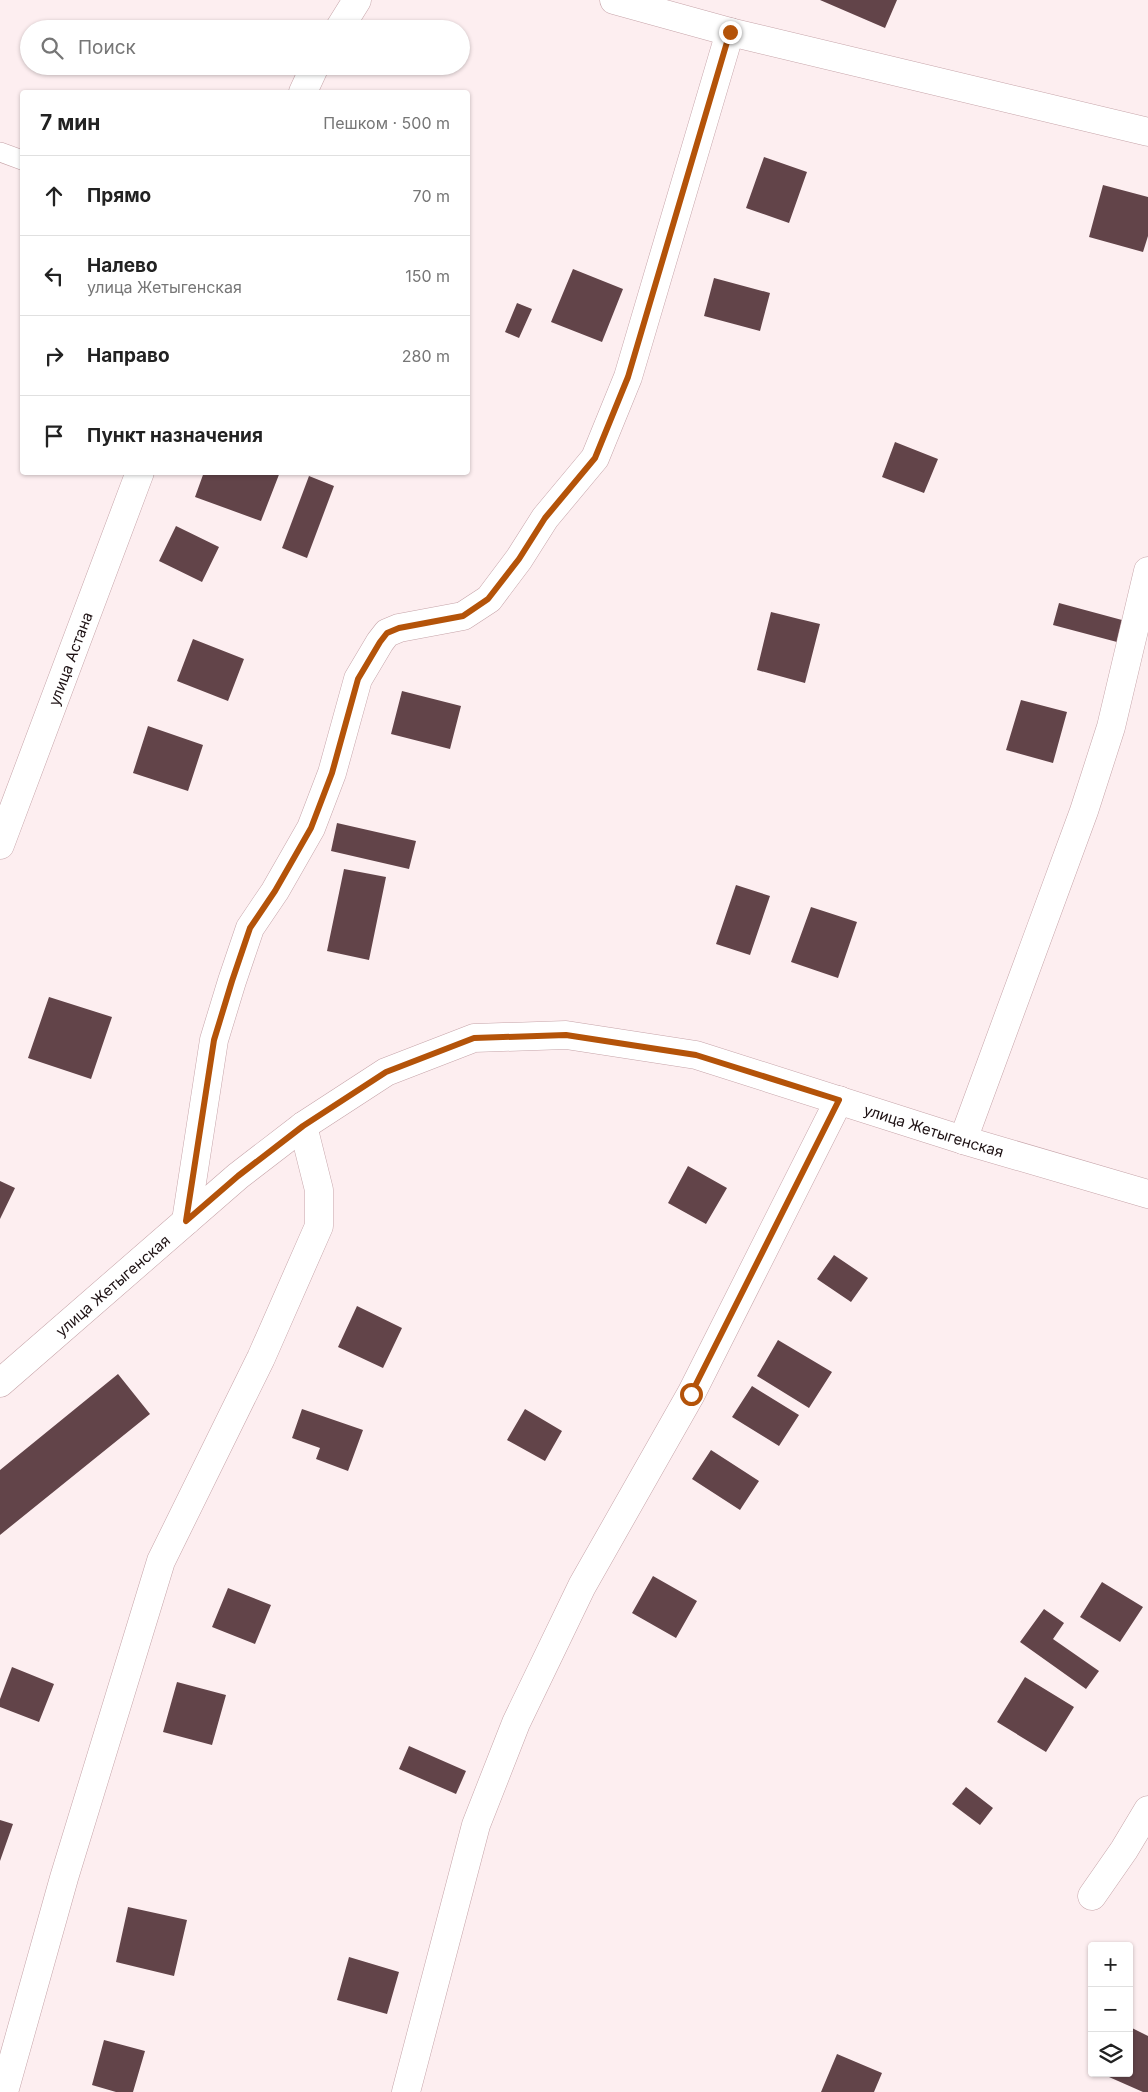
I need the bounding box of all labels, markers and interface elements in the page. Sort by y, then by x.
search box [20,20,470,75]
route end [719,21,742,44]
icon: search [38,34,66,62]
text: Поиск [78,36,136,59]
text: 7 мин [40,110,100,135]
text: Пешком · 500 m [323,113,450,133]
icon: ahead [40,182,68,210]
text: Прямо [87,184,151,207]
text: 70 m [413,186,450,206]
text: Налево [87,254,158,277]
icon: left [40,262,68,290]
text: 150 m [405,266,450,286]
text: улица Жетыгенская [87,277,242,297]
icon: right [40,342,68,370]
text: Направо [87,344,170,367]
text: 280 m [402,346,450,366]
icon: arrive [40,422,68,450]
text: Пункт назначения [87,424,263,447]
street label: улица Астана [44,609,96,708]
street label: улица Жетыгенская [862,1100,1006,1161]
street label: улица Жетыгенская [51,1230,173,1340]
route start [680,1383,703,1406]
map controls [1088,1942,1133,2077]
button: + [1088,1942,1133,1987]
button: − [1088,1987,1133,2032]
button: layers [1088,2032,1133,2077]

